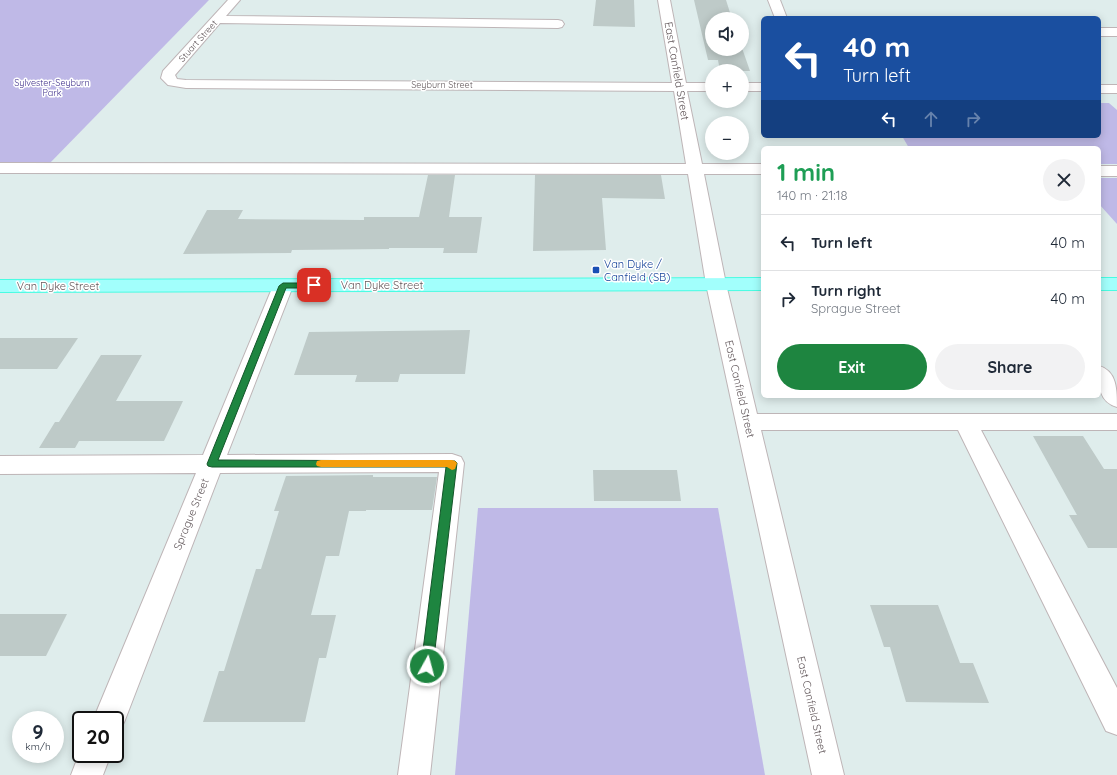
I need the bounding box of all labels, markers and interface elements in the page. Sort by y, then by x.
map controls [705,12,749,160]
button: sound [705,12,749,56]
street label: Stuart Street [176,18,219,64]
street label: East Canfield Street [661,21,693,122]
text: 40 m [843,29,910,64]
icon: left [777,32,829,84]
button: + [705,64,749,108]
text: Turn left [843,64,911,87]
park label: Sylvester-Seyburn Park [14,77,90,98]
street label: Seyburn Street [411,79,473,90]
icon: left [878,108,900,130]
icon: ahead [920,108,942,130]
icon: right [962,108,984,130]
button: − [705,116,749,160]
text: 1 min [777,157,835,187]
button: close [1043,159,1085,201]
text: 140 m · 21:18 [777,187,848,203]
icon: left [777,232,799,254]
text: Turn left [811,233,873,252]
text: 40 m [1050,233,1085,252]
place label: Van Dyke / Canfield (SB) [604,257,670,284]
marker: Van Dyke / Canfield (SB) [591,265,601,275]
pin [297,268,331,302]
icon: arrive [303,274,325,296]
street label: Van Dyke Street [341,278,423,292]
street label: Van Dyke Street [17,279,99,293]
text: Turn right [811,281,882,300]
icon: right [777,288,799,310]
text: 40 m [1050,289,1085,308]
text: Sprague Street [811,300,901,316]
street label: East Canfield Street [722,339,758,439]
button: Exit [777,344,927,390]
button: Share [935,344,1085,390]
street label: Sprague Street [170,476,212,552]
position arrow [406,645,448,687]
street label: East Canfield Street [794,655,830,755]
speed limit sign: 20 [72,711,124,763]
text: 9 [32,719,44,744]
text: km/h [25,740,51,753]

